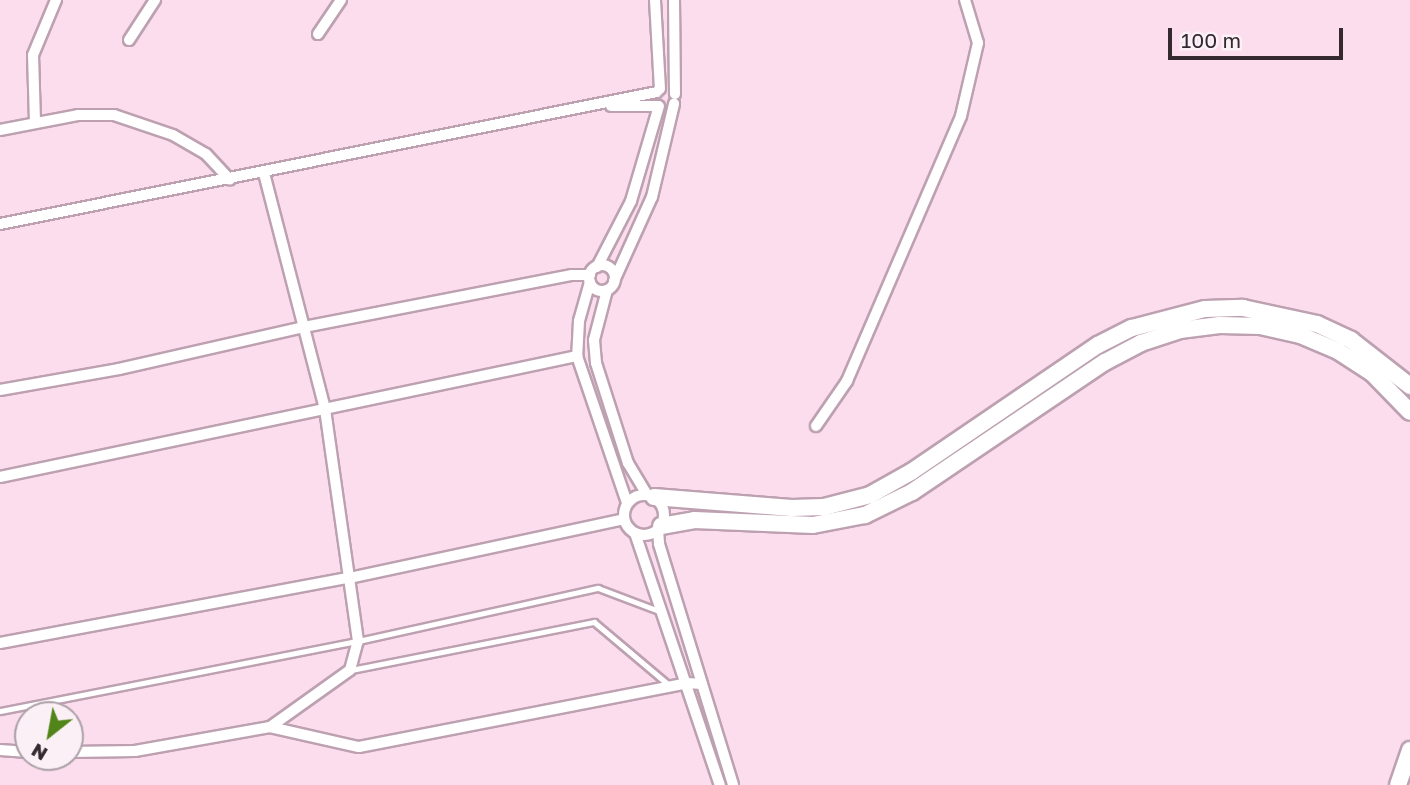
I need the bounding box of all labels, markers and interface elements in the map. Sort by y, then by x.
scale bar [1172,14,1347,58]
text: 100 m [1181,27,1241,53]
north arrow [14,701,84,771]
text: N [27,739,51,766]

